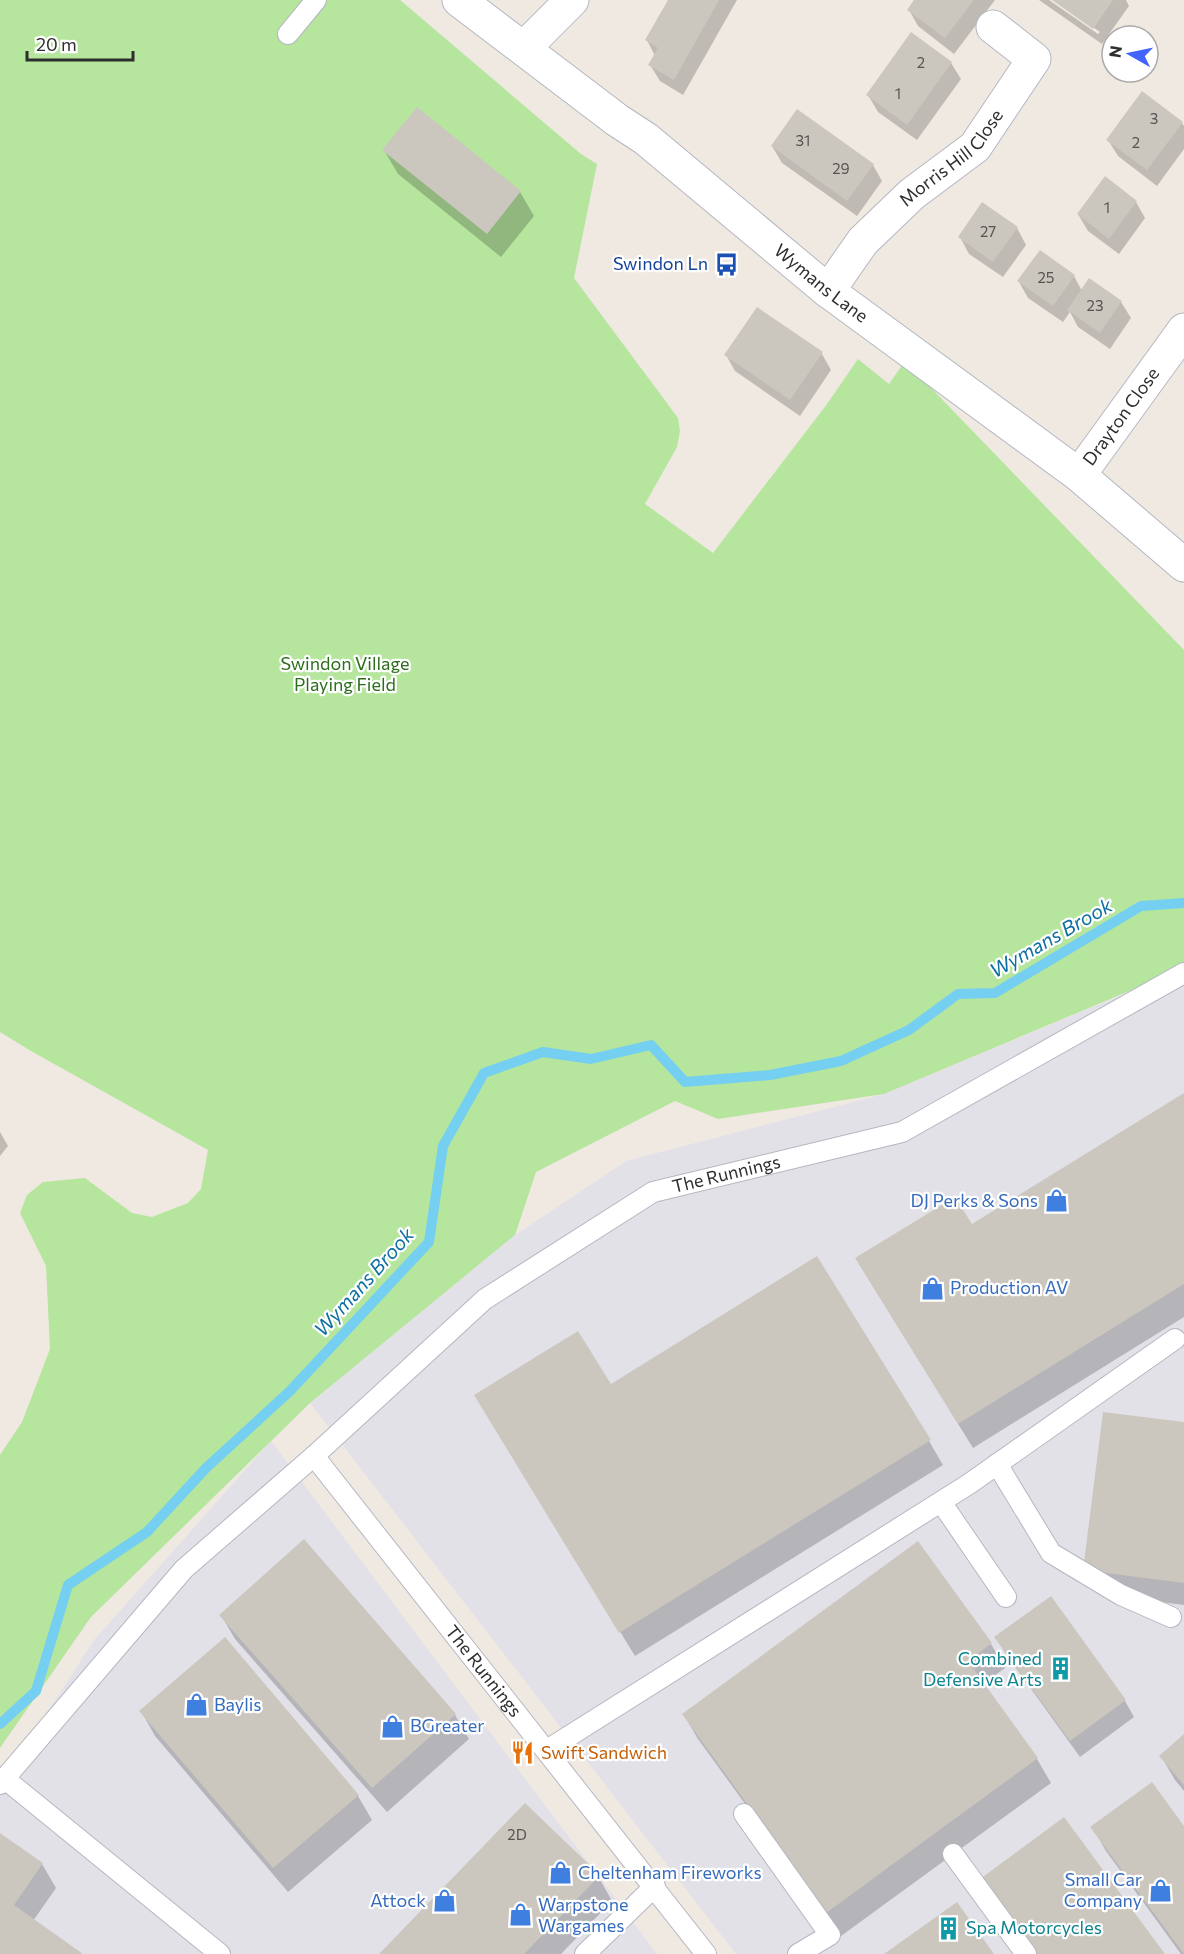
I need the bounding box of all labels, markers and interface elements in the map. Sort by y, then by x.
scale bar [27,24,134,62]
north arrow [1100,24,1160,84]
text: 20 m [36,33,77,55]
text: N [1104,44,1125,59]
house number: 2 [917,53,925,71]
house number: 1 [895,84,901,102]
street label: Morris Hill Close [894,105,1007,210]
house number: 3 [1150,109,1158,127]
house number: 31 [796,131,810,149]
house number: 2 [1132,133,1140,151]
house number: 29 [832,159,850,177]
house number: 1 [1104,198,1110,216]
house number: 27 [980,222,996,240]
street label: Wymans Lane [770,239,873,327]
bus stop icon: Swindon Ln [713,251,739,277]
place label: Swindon Ln [613,252,708,274]
house number: 25 [1038,268,1054,286]
house number: 23 [1087,296,1103,314]
street label: Drayton Close [1078,363,1163,469]
park label: Swindon Village Playing Field [280,652,410,695]
water label: Wymans Brook [985,892,1117,982]
street label: The Runnings [670,1150,782,1197]
shop icon: DJ Perks & Sons [1043,1188,1069,1214]
place label: DJ Perks & Sons [911,1189,1038,1211]
water label: Wymans Brook [308,1221,419,1341]
shop icon: Production AV [919,1275,945,1301]
place label: Production AV [950,1276,1068,1298]
street label: The Runnings [441,1620,527,1721]
place label: Combined Defensive Arts [923,1647,1042,1690]
building icon: Combined Defensive Arts [1047,1656,1073,1682]
shop icon: Baylis [183,1692,209,1718]
place label: Baylis [214,1693,262,1715]
shop icon: BGreater [379,1713,405,1739]
place label: BGreater [410,1714,485,1736]
restaurant icon: Swift Sandwich [510,1740,536,1766]
place label: Swift Sandwich [541,1741,667,1763]
house number: 2D [507,1825,527,1843]
shop icon: Cheltenham Fireworks [547,1860,573,1886]
place label: Cheltenham Fireworks [578,1861,762,1883]
place label: Small Car Company [1064,1868,1142,1911]
shop icon: Small Car Company [1147,1877,1173,1903]
shop icon: Attock [431,1888,457,1914]
place label: Attock [370,1889,426,1911]
place label: Warpstone Wargames [538,1893,628,1936]
shop icon: Warpstone Wargames [507,1902,533,1928]
building icon: Spa Motorcycles [935,1915,961,1941]
place label: Spa Motorcycles [966,1916,1102,1938]

